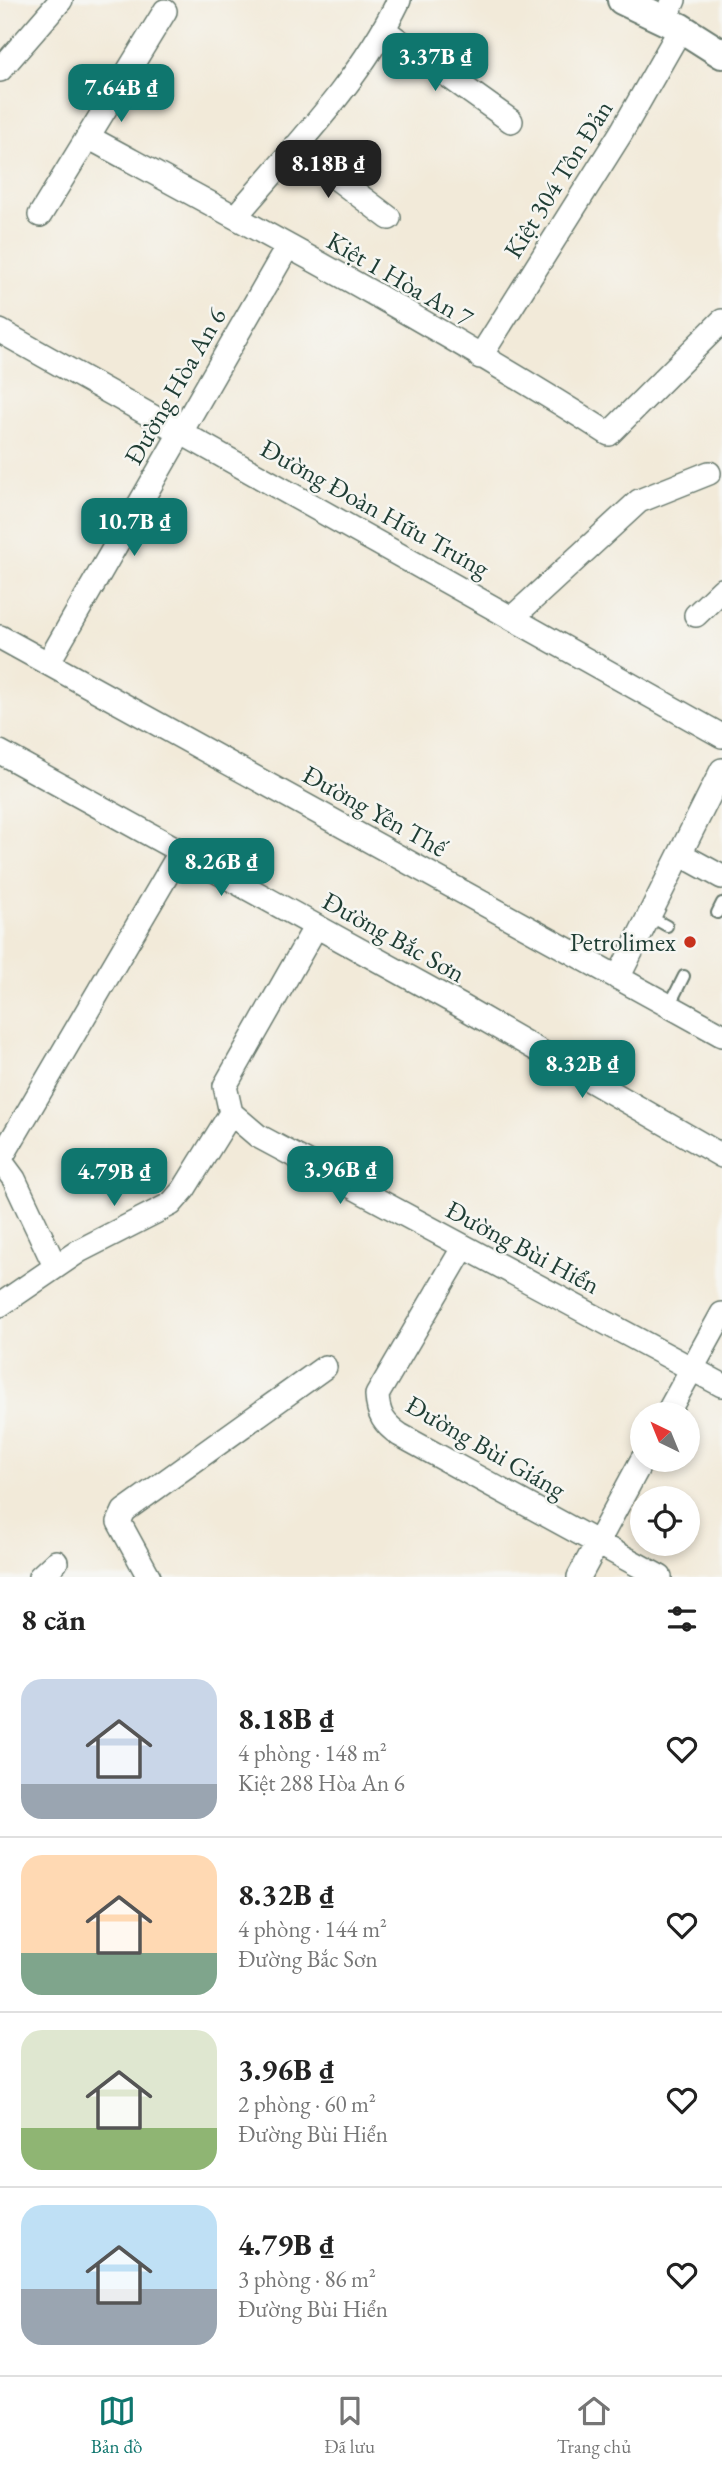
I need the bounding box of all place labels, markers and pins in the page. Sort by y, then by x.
pin: 3.37B ₫ [370,34,500,93]
pin: 7.64B ₫ [56,64,186,124]
pin: 8.18B ₫ [263,140,393,200]
pin: 10.7B ₫ [69,498,199,558]
pin: 8.26B ₫ [156,838,286,898]
place label: Petrolimex [570,925,677,959]
marker: Petrolimex [682,934,698,950]
pin: 8.32B ₫ [517,1040,647,1100]
pin: 3.96B ₫ [275,1146,405,1206]
pin: 4.79B ₫ [49,1148,179,1208]

